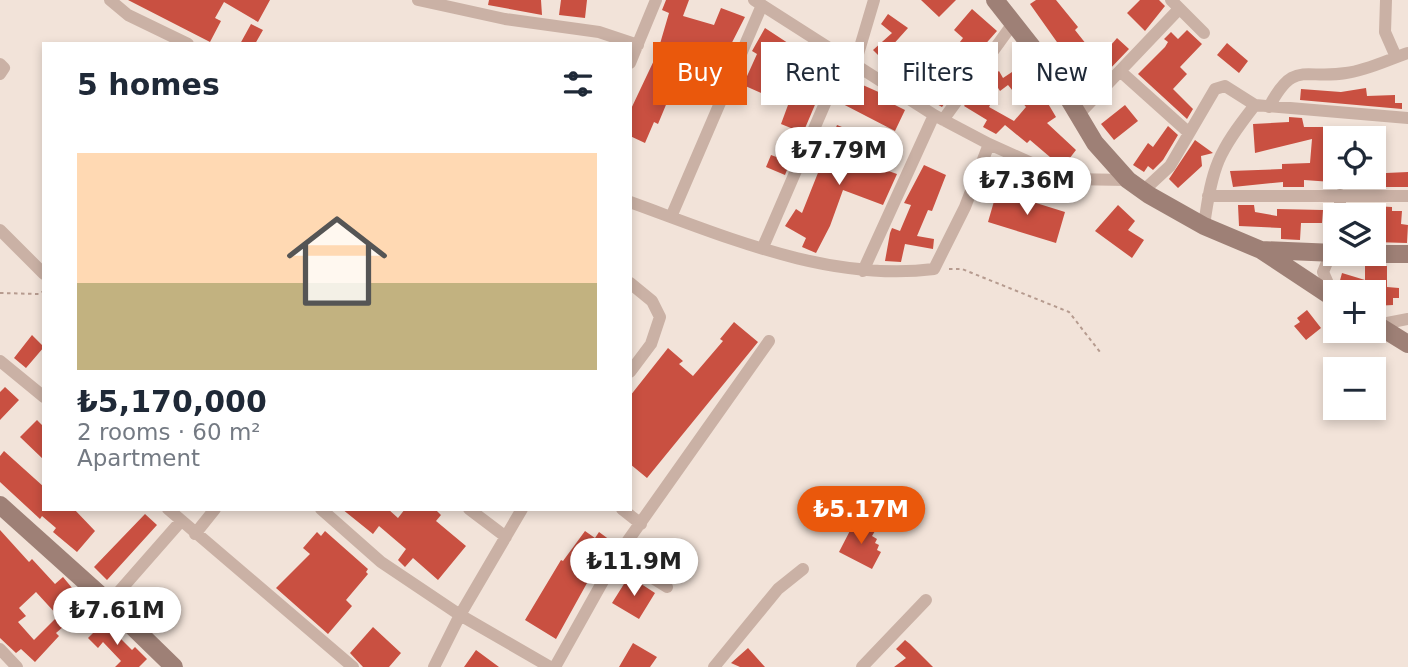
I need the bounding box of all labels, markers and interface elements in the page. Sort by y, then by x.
chip: Buy [653,42,747,105]
chip: Rent [761,42,864,105]
chip: Filters [878,42,998,105]
chip: New [1012,42,1112,105]
icon: filters [559,65,597,103]
text: 5 homes [77,67,220,102]
map controls [1323,126,1386,420]
button: locate [1323,126,1386,189]
pin: ₺7.79M [782,128,896,187]
text: ₺7.79M [791,137,887,163]
pin: ₺7.36M [970,158,1084,217]
text: ₺7.36M [979,167,1075,193]
icon: home [274,198,400,324]
button: layers [1323,203,1386,266]
button: + [1323,280,1386,343]
button: − [1323,357,1386,420]
text: ₺5,170,000 [77,384,267,419]
text: 2 rooms · 60 m² [77,419,261,445]
text: Apartment [77,445,200,471]
pin: ₺5.17M [804,486,918,546]
text: ₺5.17M [813,496,909,522]
pin: ₺11.9M [577,538,691,598]
text: ₺11.9M [586,548,682,574]
pin: ₺7.61M [60,588,174,647]
text: ₺7.61M [69,597,165,623]

